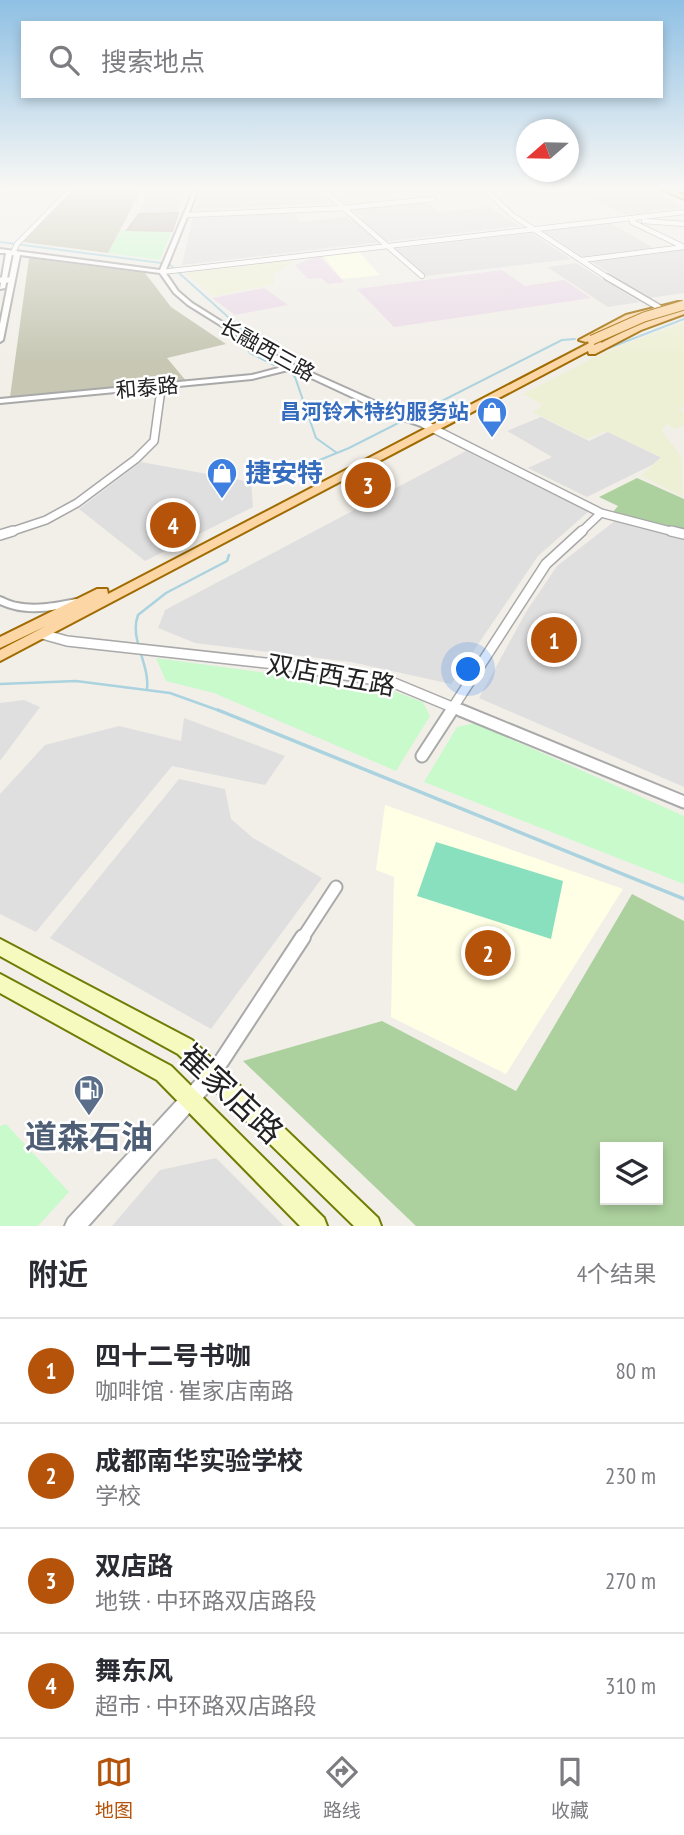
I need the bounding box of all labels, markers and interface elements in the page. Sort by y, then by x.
search box [21,21,663,98]
icon: search [45,41,83,79]
text: 搜索地点 [101,45,205,78]
north arrow [516,119,579,182]
street label: 长融西三路 [215,312,320,387]
street label: 和泰路 [114,371,180,404]
shop icon: 昌河铃木特约服务站 [475,395,509,439]
place label: 昌河铃木特约服务站 [280,398,469,425]
shop icon: 捷安特 [205,456,239,500]
place label: 捷安特 [245,456,323,489]
pin: 3 [345,459,391,511]
pin: 4 [150,499,196,551]
pin: 1 [531,614,577,666]
street label: 双店西五路 [264,647,398,702]
your location [451,652,485,686]
pin: 2 [465,927,511,979]
street label: 崔家店路 [171,1034,293,1152]
fuel station icon: 道森石油 [72,1073,106,1117]
place label: 道森石油 [25,1115,153,1157]
map controls [600,1142,663,1205]
button: layers [600,1142,663,1205]
text: 附近 [28,1254,88,1293]
text: 4个结果 [577,1259,656,1288]
text: 四十二号书咖 [95,1339,251,1372]
text: 1 [46,1356,57,1385]
text: 80 m [615,1356,656,1385]
text: 咖啡馆 · 崔家店南路 [95,1376,294,1405]
text: 成都南华实验学校 [95,1444,303,1477]
text: 2 [46,1461,57,1490]
text: 230 m [605,1461,656,1490]
text: 学校 [95,1481,141,1510]
text: 双店路 [95,1549,173,1582]
text: 3 [46,1566,57,1595]
text: 270 m [605,1566,656,1595]
text: 地铁 · 中环路双店路段 [95,1586,317,1615]
text: 舞东风 [95,1654,173,1687]
text: 4 [46,1671,57,1700]
text: 310 m [605,1671,656,1700]
text: 超市 · 中环路双店路段 [95,1691,317,1720]
tab: 地图 [95,1753,133,1822]
tab: 路线 [323,1753,361,1822]
tab: 收藏 [551,1753,589,1822]

